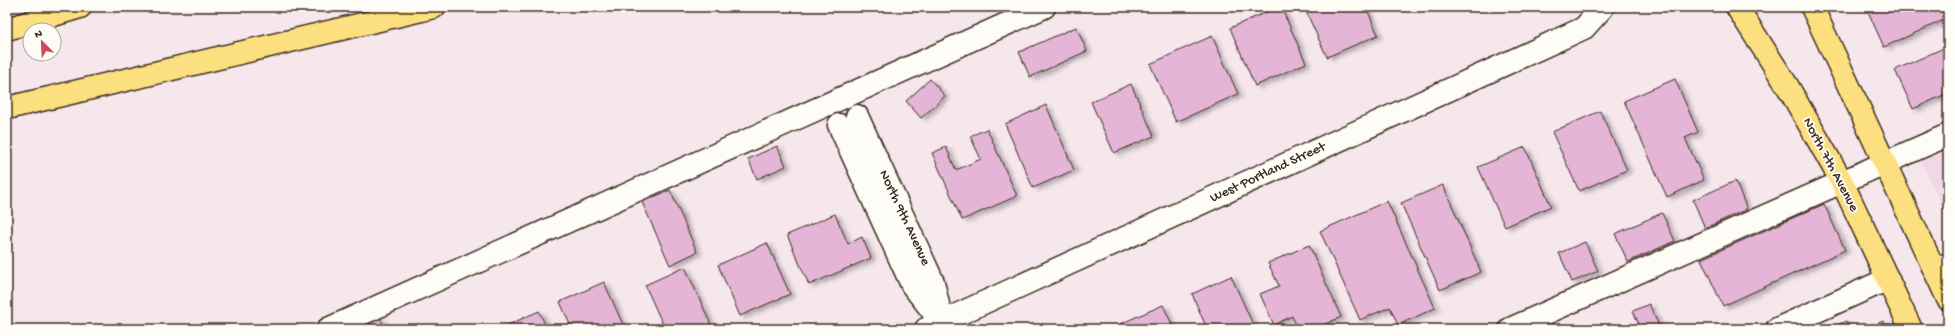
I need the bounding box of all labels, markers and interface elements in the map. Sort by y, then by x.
north arrow [22,22,62,62]
text: N [33,28,44,42]
street label: North 7th Avenue [1798,115,1862,216]
street label: West Portland Street [1208,138,1330,207]
street label: North 9th Avenue [874,167,934,269]

